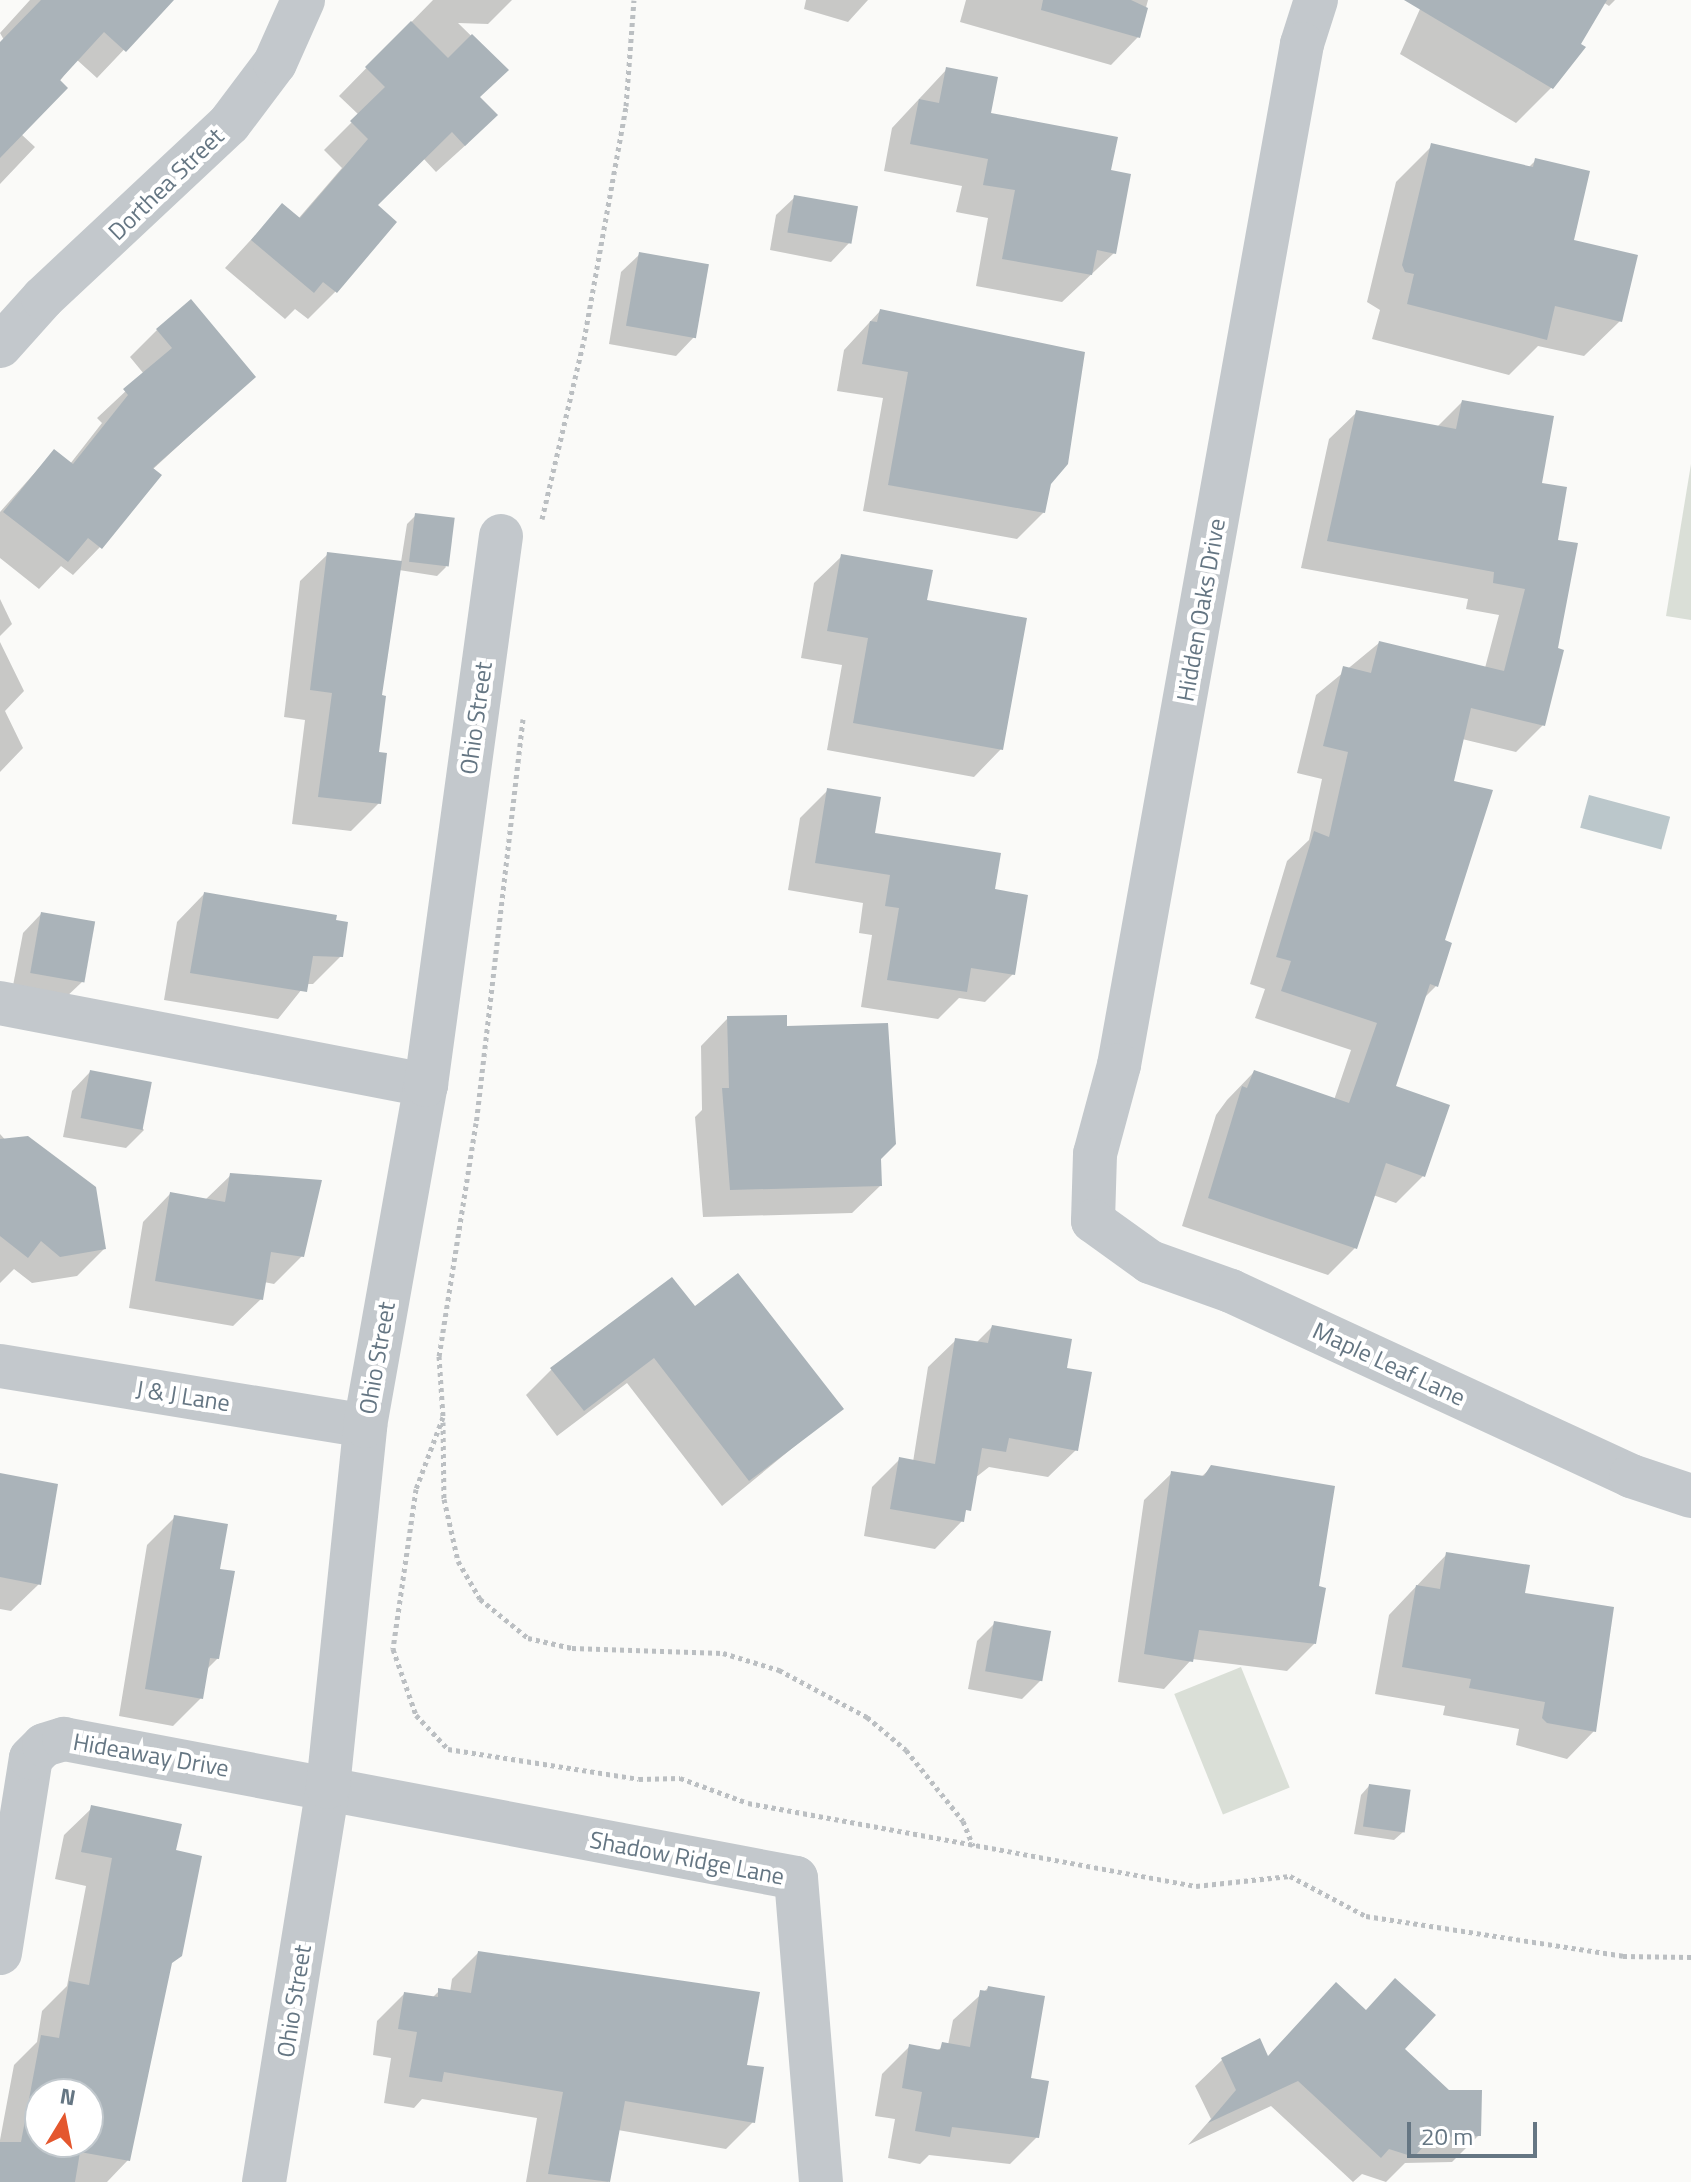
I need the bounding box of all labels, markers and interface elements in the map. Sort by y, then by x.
street label: Dorthea Street [102,122,230,246]
street label: Hidden Oaks Drive [1171,516,1231,704]
street label: Ohio Street [454,660,498,776]
street label: Ohio Street [353,1299,401,1417]
street label: Maple Leaf Lane [1308,1316,1470,1412]
street label: J & J Lane [134,1374,232,1418]
street label: Hideaway Drive [71,1727,231,1783]
street label: Shadow Ridge Lane [587,1825,787,1891]
street label: Ohio Street [271,1943,317,2059]
north arrow [24,2078,104,2158]
text: N [57,2078,78,2114]
scale bar [1411,2106,1541,2156]
text: 20 m [1421,2118,1473,2154]

